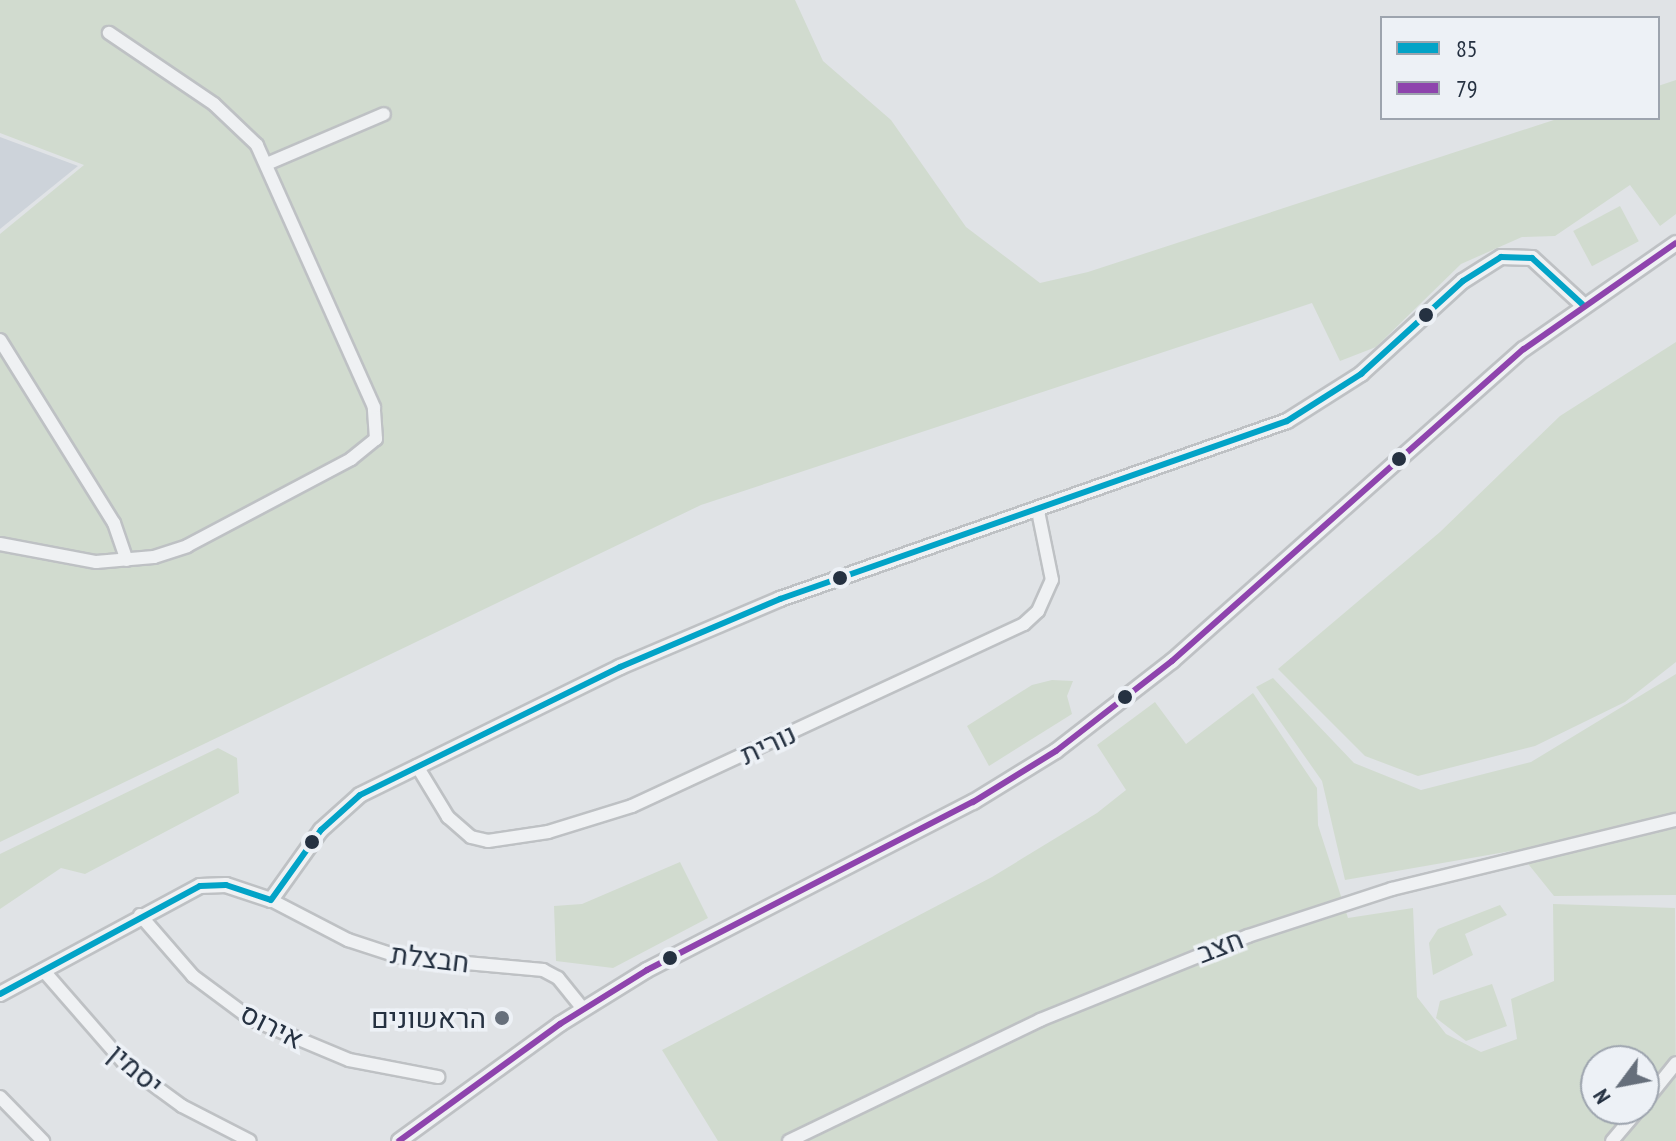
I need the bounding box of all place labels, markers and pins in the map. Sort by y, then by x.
unlabelled marker [1418,307,1434,323]
unlabelled marker [1391,451,1407,467]
unlabelled marker [832,570,848,586]
unlabelled marker [1117,689,1133,705]
unlabelled marker [304,834,320,850]
unlabelled marker [662,950,678,966]
place label: הראשונים [371,1001,486,1035]
marker: הראשונים [493,1009,511,1027]

